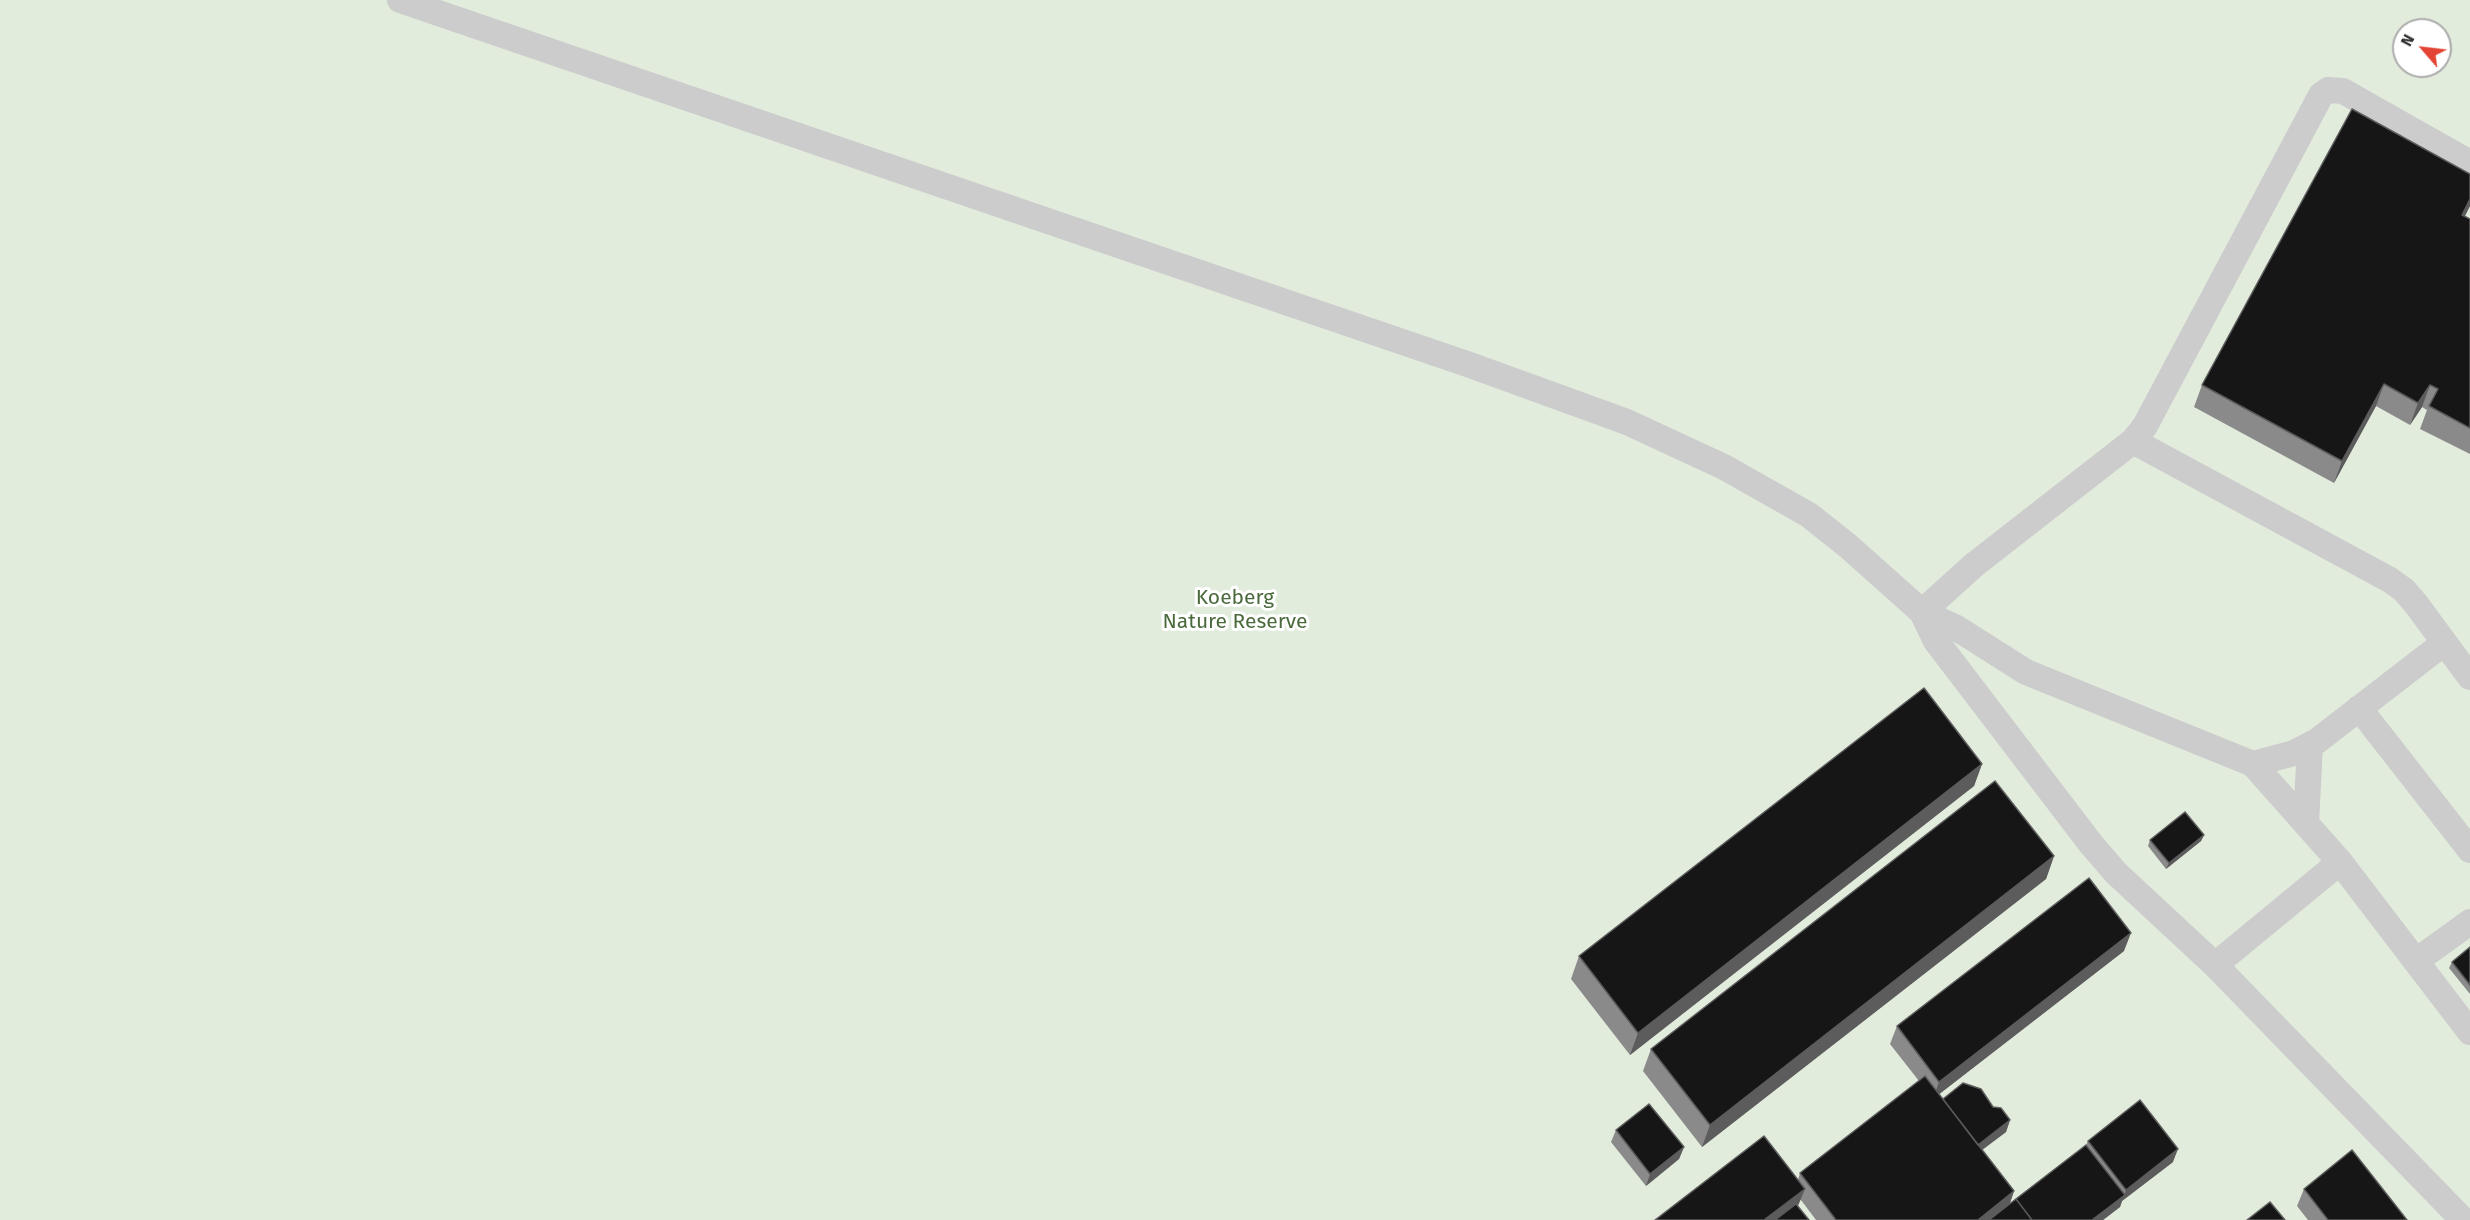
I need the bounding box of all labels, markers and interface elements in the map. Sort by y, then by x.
north arrow [2392,18,2452,78]
text: N [2397,31,2418,49]
park label: Koeberg Nature Reserve [1163,585,1307,635]

